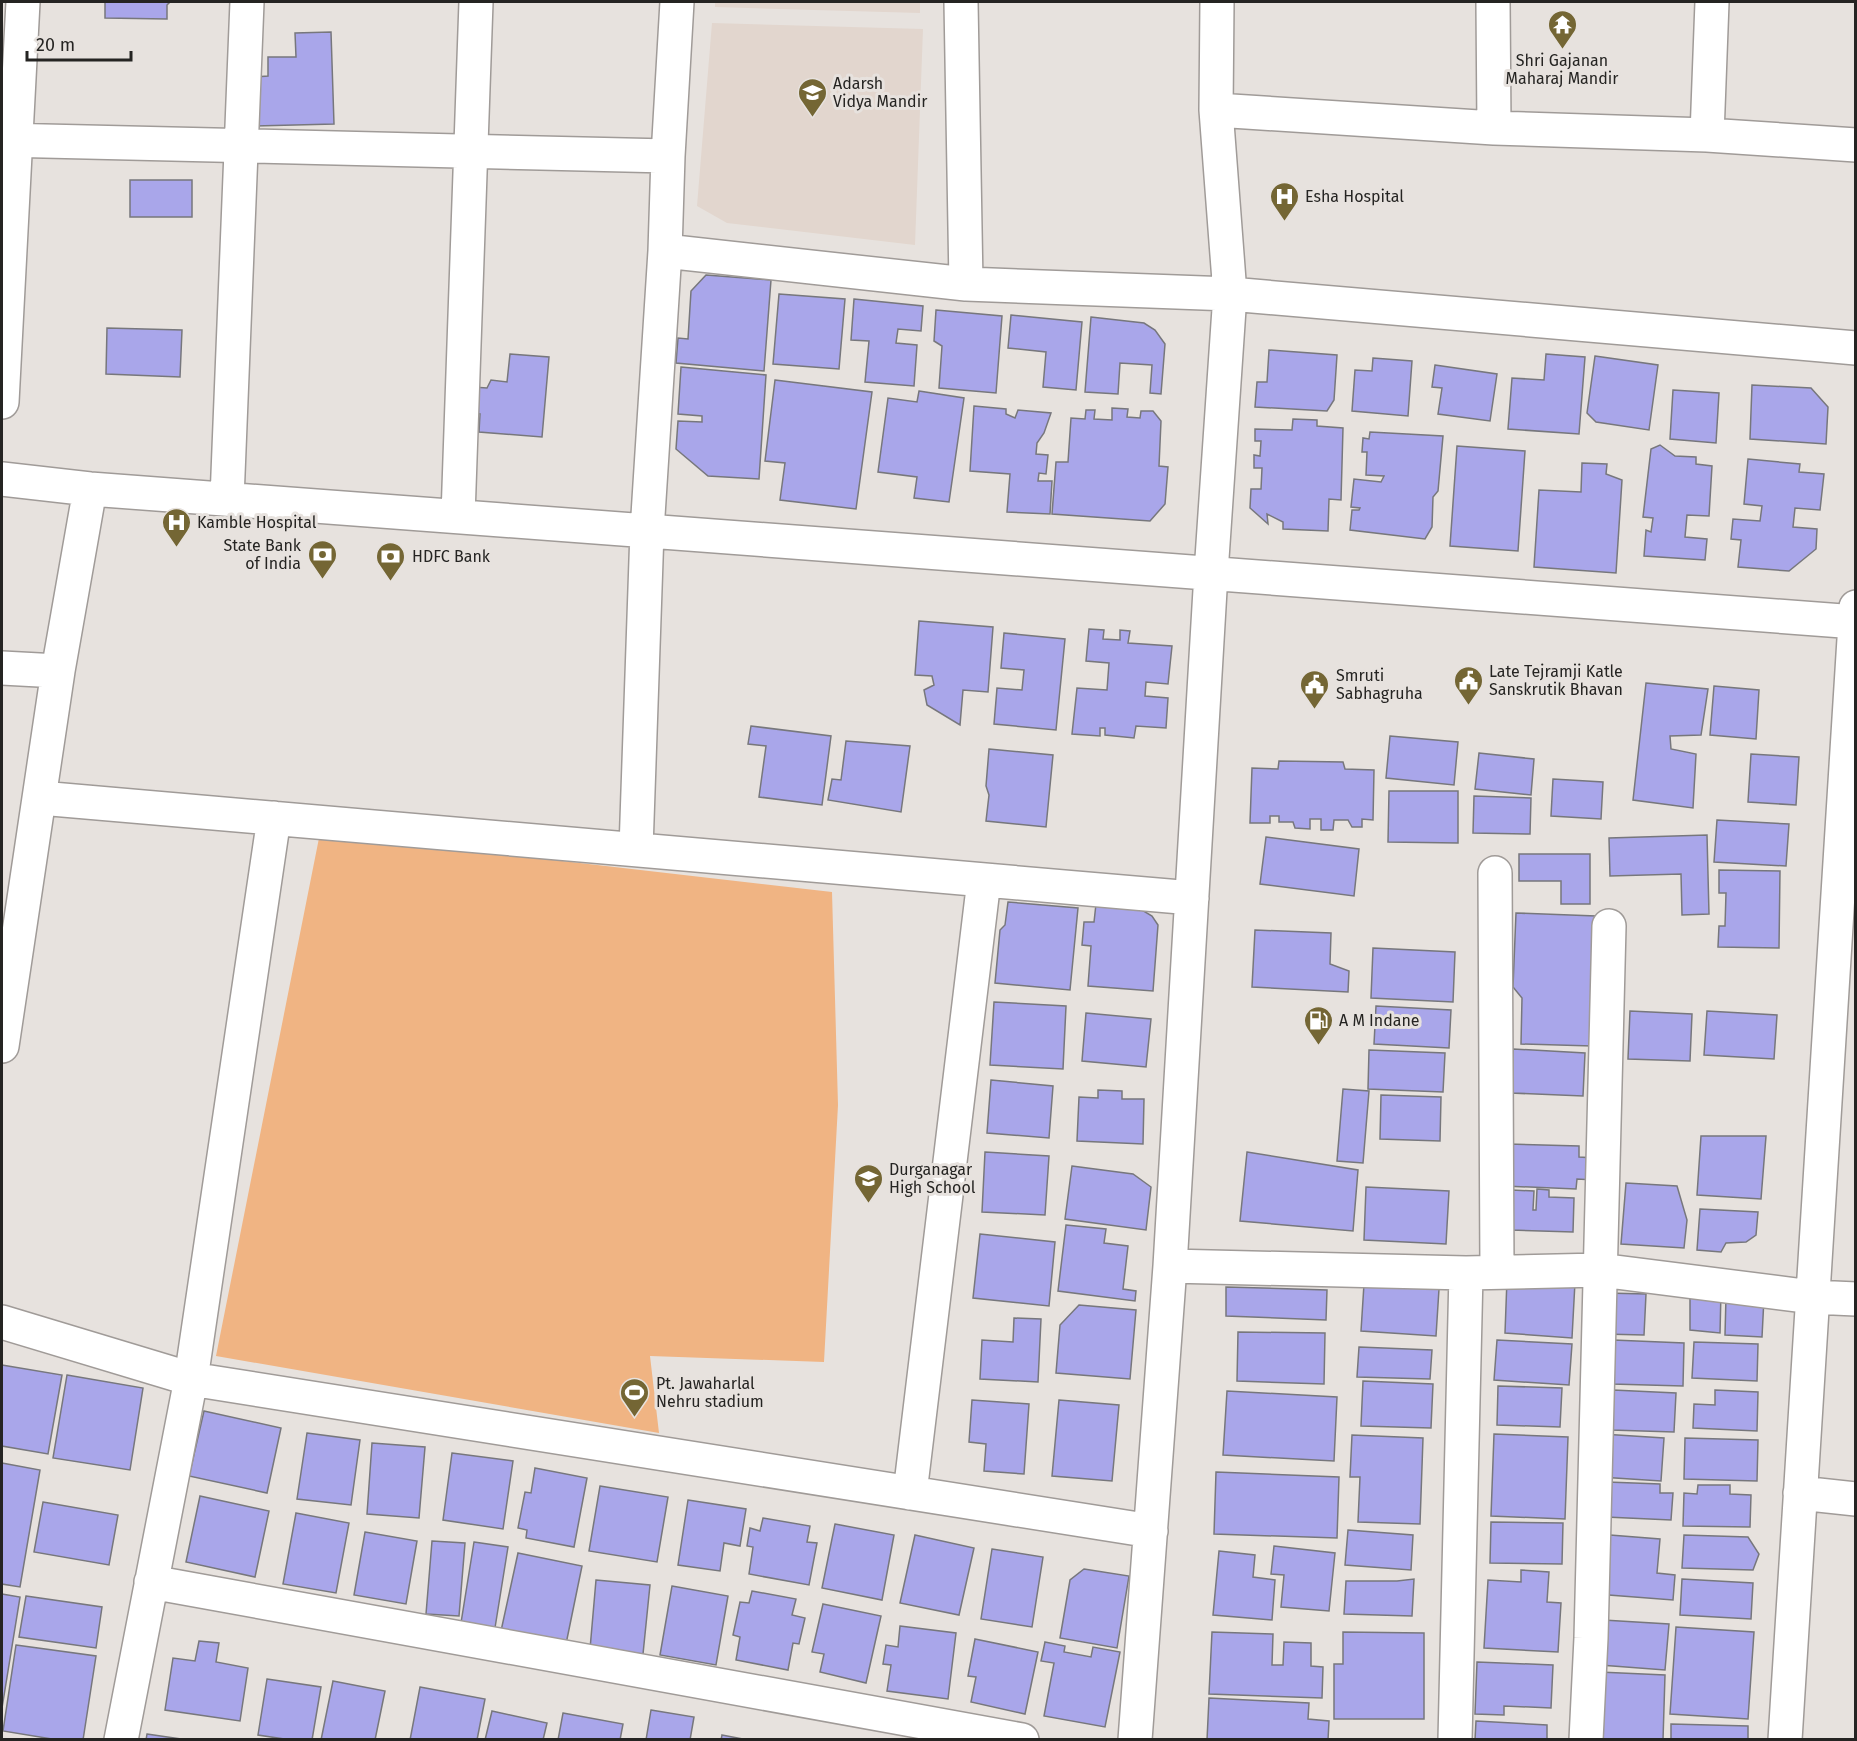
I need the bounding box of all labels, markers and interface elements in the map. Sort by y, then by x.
temple icon: Shri Gajanan Maharaj Mandir [1546,9,1578,51]
scale bar [27,24,130,62]
text: 20 m [36,34,75,56]
place label: Shri Gajanan Maharaj Mandir [1506,51,1619,88]
place label: Adarsh Vidya Mandir [833,74,928,111]
school or university icon: Adarsh Vidya Mandir [796,76,828,118]
hospital icon: Esha Hospital [1268,180,1300,222]
place label: Esha Hospital [1305,187,1404,206]
hospital icon: Kamble Hospital [160,506,192,548]
place label: Kamble Hospital [197,513,317,532]
place label: State Bank of India [223,536,302,573]
bank icon: State Bank of India [306,538,338,580]
bank icon: HDFC Bank [375,540,407,582]
place label: HDFC Bank [412,547,491,566]
place label: Late Tejramji Katle Sanskrutik Bhavan [1489,662,1623,699]
public building icon: Late Tejramji Katle Sanskrutik Bhavan [1452,664,1484,706]
place label: Smruti Sabhagruha [1336,666,1423,703]
public building icon: Smruti Sabhagruha [1299,668,1331,710]
fuel station icon: A M Indane [1302,1004,1334,1046]
place label: A M Indane [1339,1011,1420,1030]
place label: Durganagar High School [889,1160,976,1197]
school or university icon: Durganagar High School [852,1162,884,1204]
place label: Pt. Jawaharlal Nehru stadium [656,1374,764,1411]
sports icon: Pt. Jawaharlal Nehru stadium [619,1376,651,1418]

